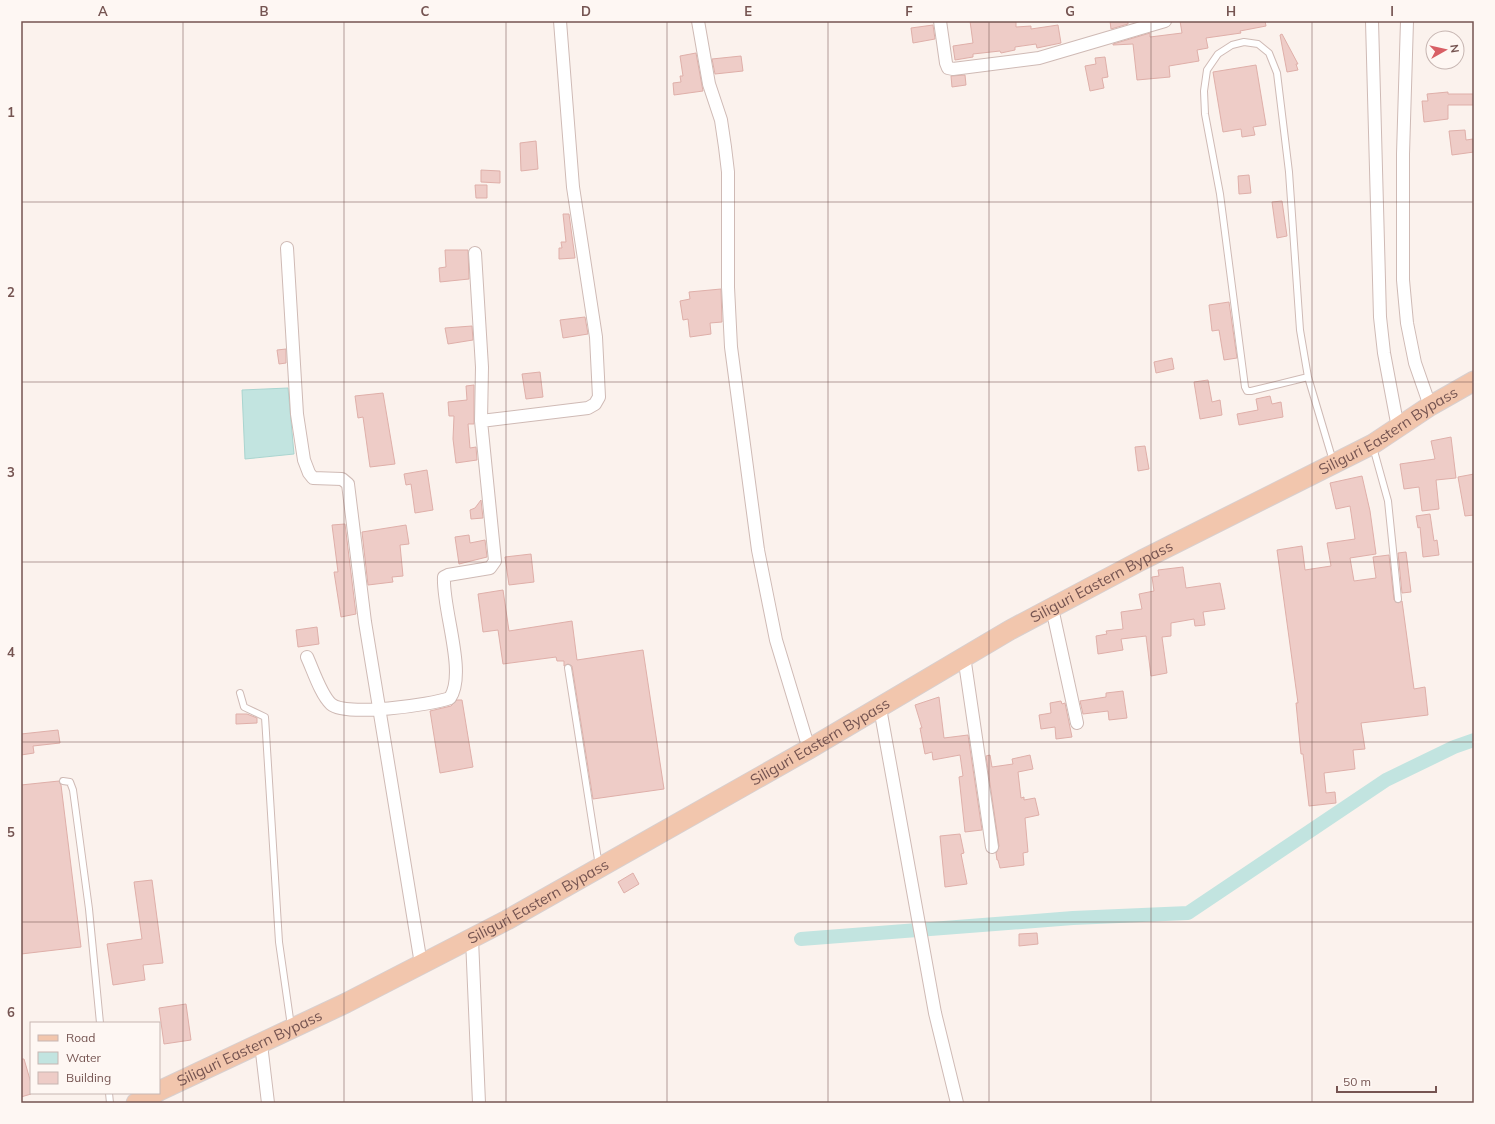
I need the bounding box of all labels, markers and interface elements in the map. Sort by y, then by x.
text: A [98,3,108,19]
text: B [260,3,269,19]
text: C [421,3,430,19]
text: D [581,3,591,19]
text: E [744,3,752,19]
text: F [905,3,913,19]
text: G [1065,3,1075,19]
text: H [1226,3,1236,19]
text: I [1390,3,1394,19]
north arrow [1425,30,1465,70]
text: N [1447,44,1462,54]
text: 1 [7,104,15,120]
text: 2 [7,284,15,300]
street label: Siliguri Eastern Bypass [1315,382,1461,479]
text: 3 [7,464,15,480]
street label: Siliguri Eastern Bypass [1027,536,1176,627]
text: 4 [7,644,15,660]
street label: Siliguri Eastern Bypass [747,693,893,789]
text: 5 [7,824,15,840]
street label: Siliguri Eastern Bypass [464,854,612,948]
text: 6 [7,1004,15,1020]
street label: Siliguri Eastern Bypass [174,1006,325,1090]
legend [30,1022,160,1094]
text: Road [66,1030,95,1045]
text: Water [66,1050,102,1065]
scale bar [1337,1068,1436,1094]
text: Building [66,1070,111,1085]
text: 50 m [1343,1074,1371,1089]

